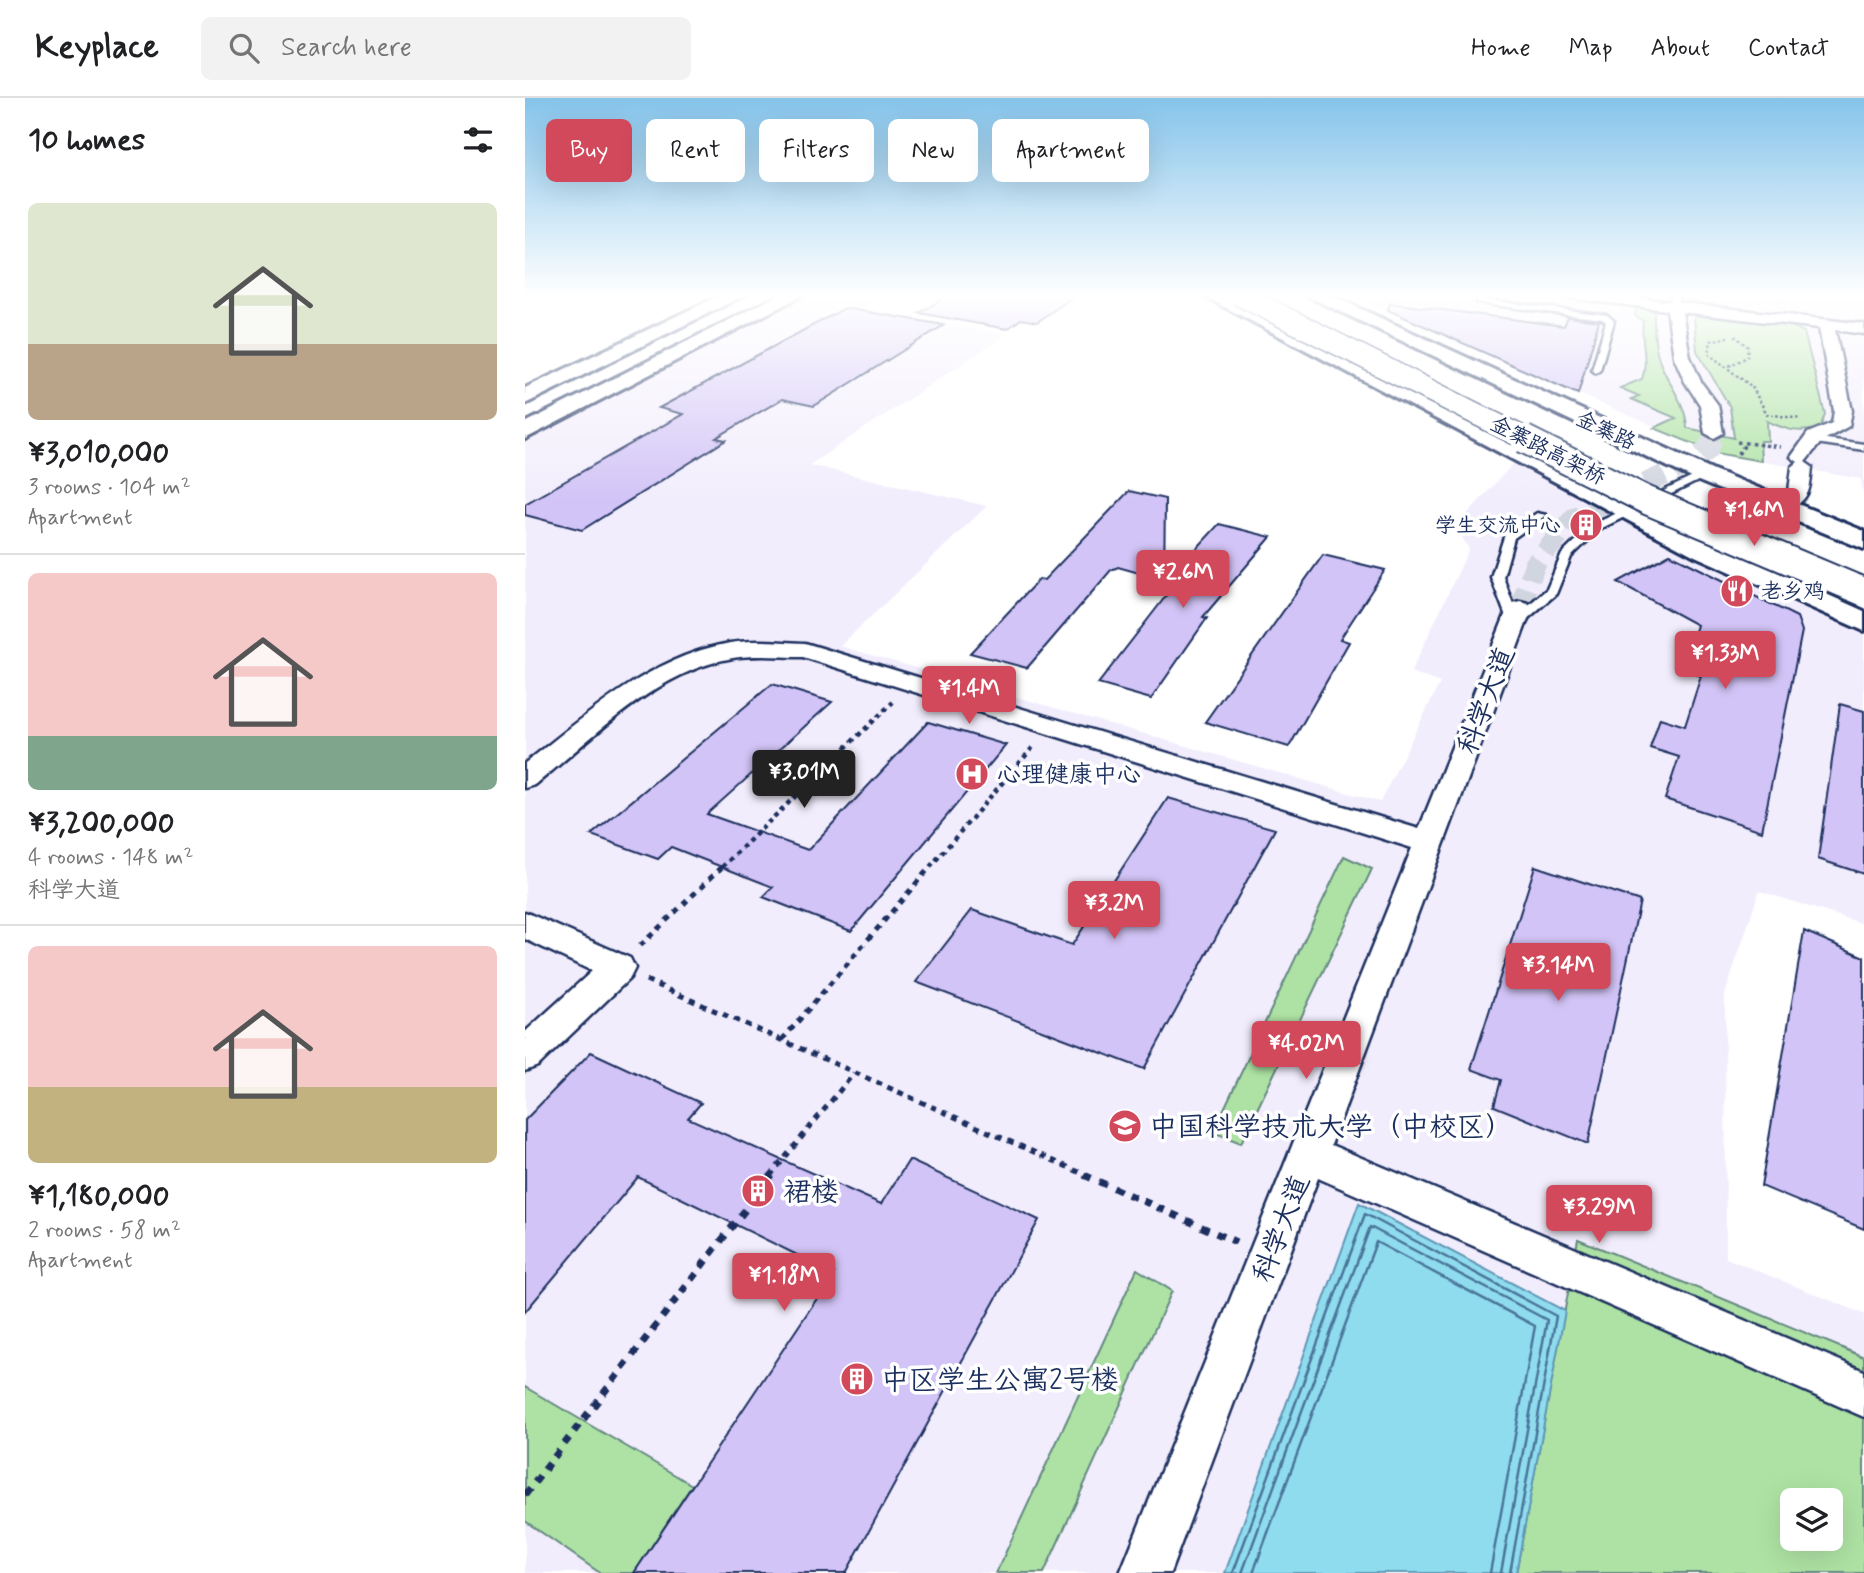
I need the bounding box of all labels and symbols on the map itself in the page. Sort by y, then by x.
street label: 金寨路 [1571,405,1640,457]
street label: 金寨路高架桥 [1485,410,1610,492]
pin: ¥1.6M [1705,489,1803,548]
building icon: 学生交流中心 [1567,506,1605,544]
place label: 学生交流中心 [1435,512,1561,540]
pin: ¥2.6M [1134,550,1232,610]
restaurant icon: 老乡鸡 [1718,572,1756,610]
place label: 老乡鸡 [1761,578,1824,606]
pin: ¥1.33M [1668,632,1782,691]
street label: 科学大道 [1450,642,1525,760]
pin: ¥1.4M [920,666,1018,726]
pin: ¥3.01M [747,750,861,810]
hospital icon: 心理健康中心 [953,755,991,793]
place label: 心理健康中心 [997,760,1141,791]
pin: ¥3.2M [1065,882,1163,941]
pin: ¥3.14M [1501,944,1615,1003]
pin: ¥4.02M [1249,1021,1363,1081]
school or university icon: 中国科学技术大学（中校区） [1106,1107,1144,1145]
place label: 中国科学技术大学（中校区） [1149,1110,1513,1147]
street label: 科学大道 [1245,1170,1320,1288]
building icon: 裙楼 [739,1172,777,1210]
place label: 裙楼 [783,1175,839,1212]
pin: ¥3.29M [1542,1186,1656,1245]
pin: ¥1.18M [727,1254,841,1313]
building icon: 中区学生公寓2号楼 [838,1360,876,1398]
place label: 中区学生公寓2号楼 [881,1363,1119,1400]

